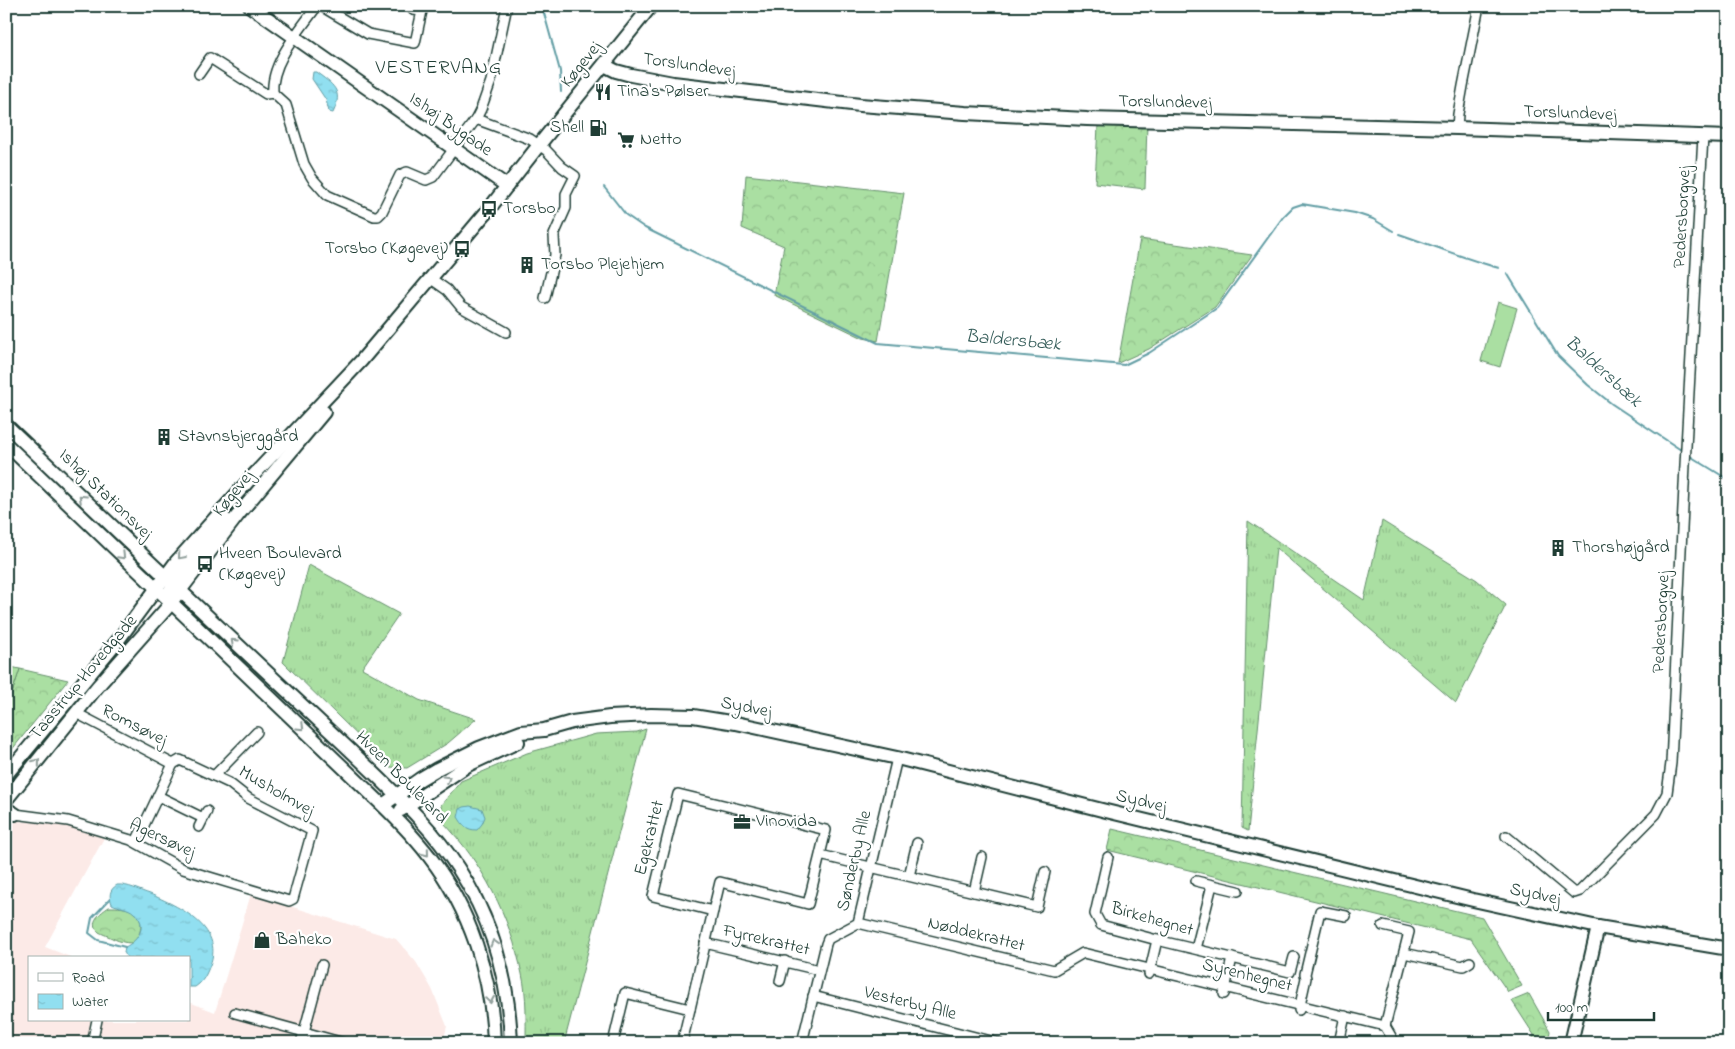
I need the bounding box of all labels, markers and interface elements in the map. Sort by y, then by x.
street label: Køgevej [555,36,610,95]
street label: Torslundevej [641,47,737,85]
district label: VESTERVANG [375,54,502,83]
place label: Tina's Pølser [617,79,709,105]
restaurant icon: Tina's Pølser [593,82,613,102]
street label: Ishøj Bygade [402,86,498,165]
street label: Torslundevej [1118,89,1212,117]
street label: Torslundevej [1523,99,1617,129]
place label: Shell [550,115,584,141]
fuel station icon: Shell [588,118,608,138]
place label: Netto [640,127,682,153]
supermarket icon: Netto [616,130,636,150]
street label: Pedersborgvej [1667,165,1700,269]
place label: Torsbo [503,196,556,222]
bus stop icon: Torsbo [479,199,499,219]
place label: Torsbo (Køgevej) [325,236,448,263]
bus stop icon: Torsbo (Køgevej) [452,239,472,259]
place label: Torsbo Plejehjem [541,252,664,278]
building icon: Torsbo Plejehjem [517,255,537,275]
water label: Baldersbæk [964,323,1062,359]
water label: Baldersbæk [1559,330,1648,414]
place label: Stavnsbjerggård [178,424,298,451]
building icon: Stavnsbjerggård [154,427,174,447]
street label: Ishøj Stationsvej [52,443,158,547]
street label: Køgevej [207,465,262,524]
one-way arrow [79,495,88,504]
place label: Thorshøjgård [1572,535,1670,562]
building icon: Thorshøjgård [1548,538,1568,558]
place label: Hveen Boulevard (Køgevej) [219,541,342,589]
one-way arrow [116,550,125,559]
one-way arrow [178,550,187,559]
bus stop icon: Hveen Boulevard (Køgevej) [195,554,215,574]
street label: Pedersborgvej [1646,570,1679,674]
street label: Taastrup Hovedgade [24,609,146,747]
one-way arrow [230,638,239,647]
street label: Sydvej [718,690,774,726]
street label: Romsøvej [96,698,172,754]
one-way arrow [295,721,304,730]
street label: Hveen Boulevard [348,725,454,831]
one-way arrow [32,759,40,768]
street label: Musholmvej [233,760,319,824]
one-way arrow [442,775,451,785]
street label: Sydvej [1113,783,1169,821]
street label: Egekrattet [628,798,673,878]
street label: Sønderby Alle [831,807,879,914]
place label: Vinovida [755,809,817,835]
street label: Agersøvej [124,812,200,867]
office icon: Vinovida [732,812,752,832]
one-way arrow [421,847,429,856]
street label: Sydvej [1507,877,1563,913]
street label: Birkehegnet [1107,896,1196,945]
street label: Nøddekrattet [925,910,1027,960]
street label: Fyrrekrattet [719,918,812,964]
place label: Baheko [275,927,332,953]
shop icon: Baheko [252,930,272,950]
one-way arrow [490,940,500,948]
street label: Syrenhegnet [1199,952,1295,1001]
legend [28,956,190,1022]
text: Road [72,967,105,989]
street label: Vesterby Alle [860,980,960,1028]
scale bar [1548,989,1654,1021]
text: Water [72,991,108,1013]
one-way arrow [484,996,495,1004]
text: 100 m [1555,997,1588,1019]

